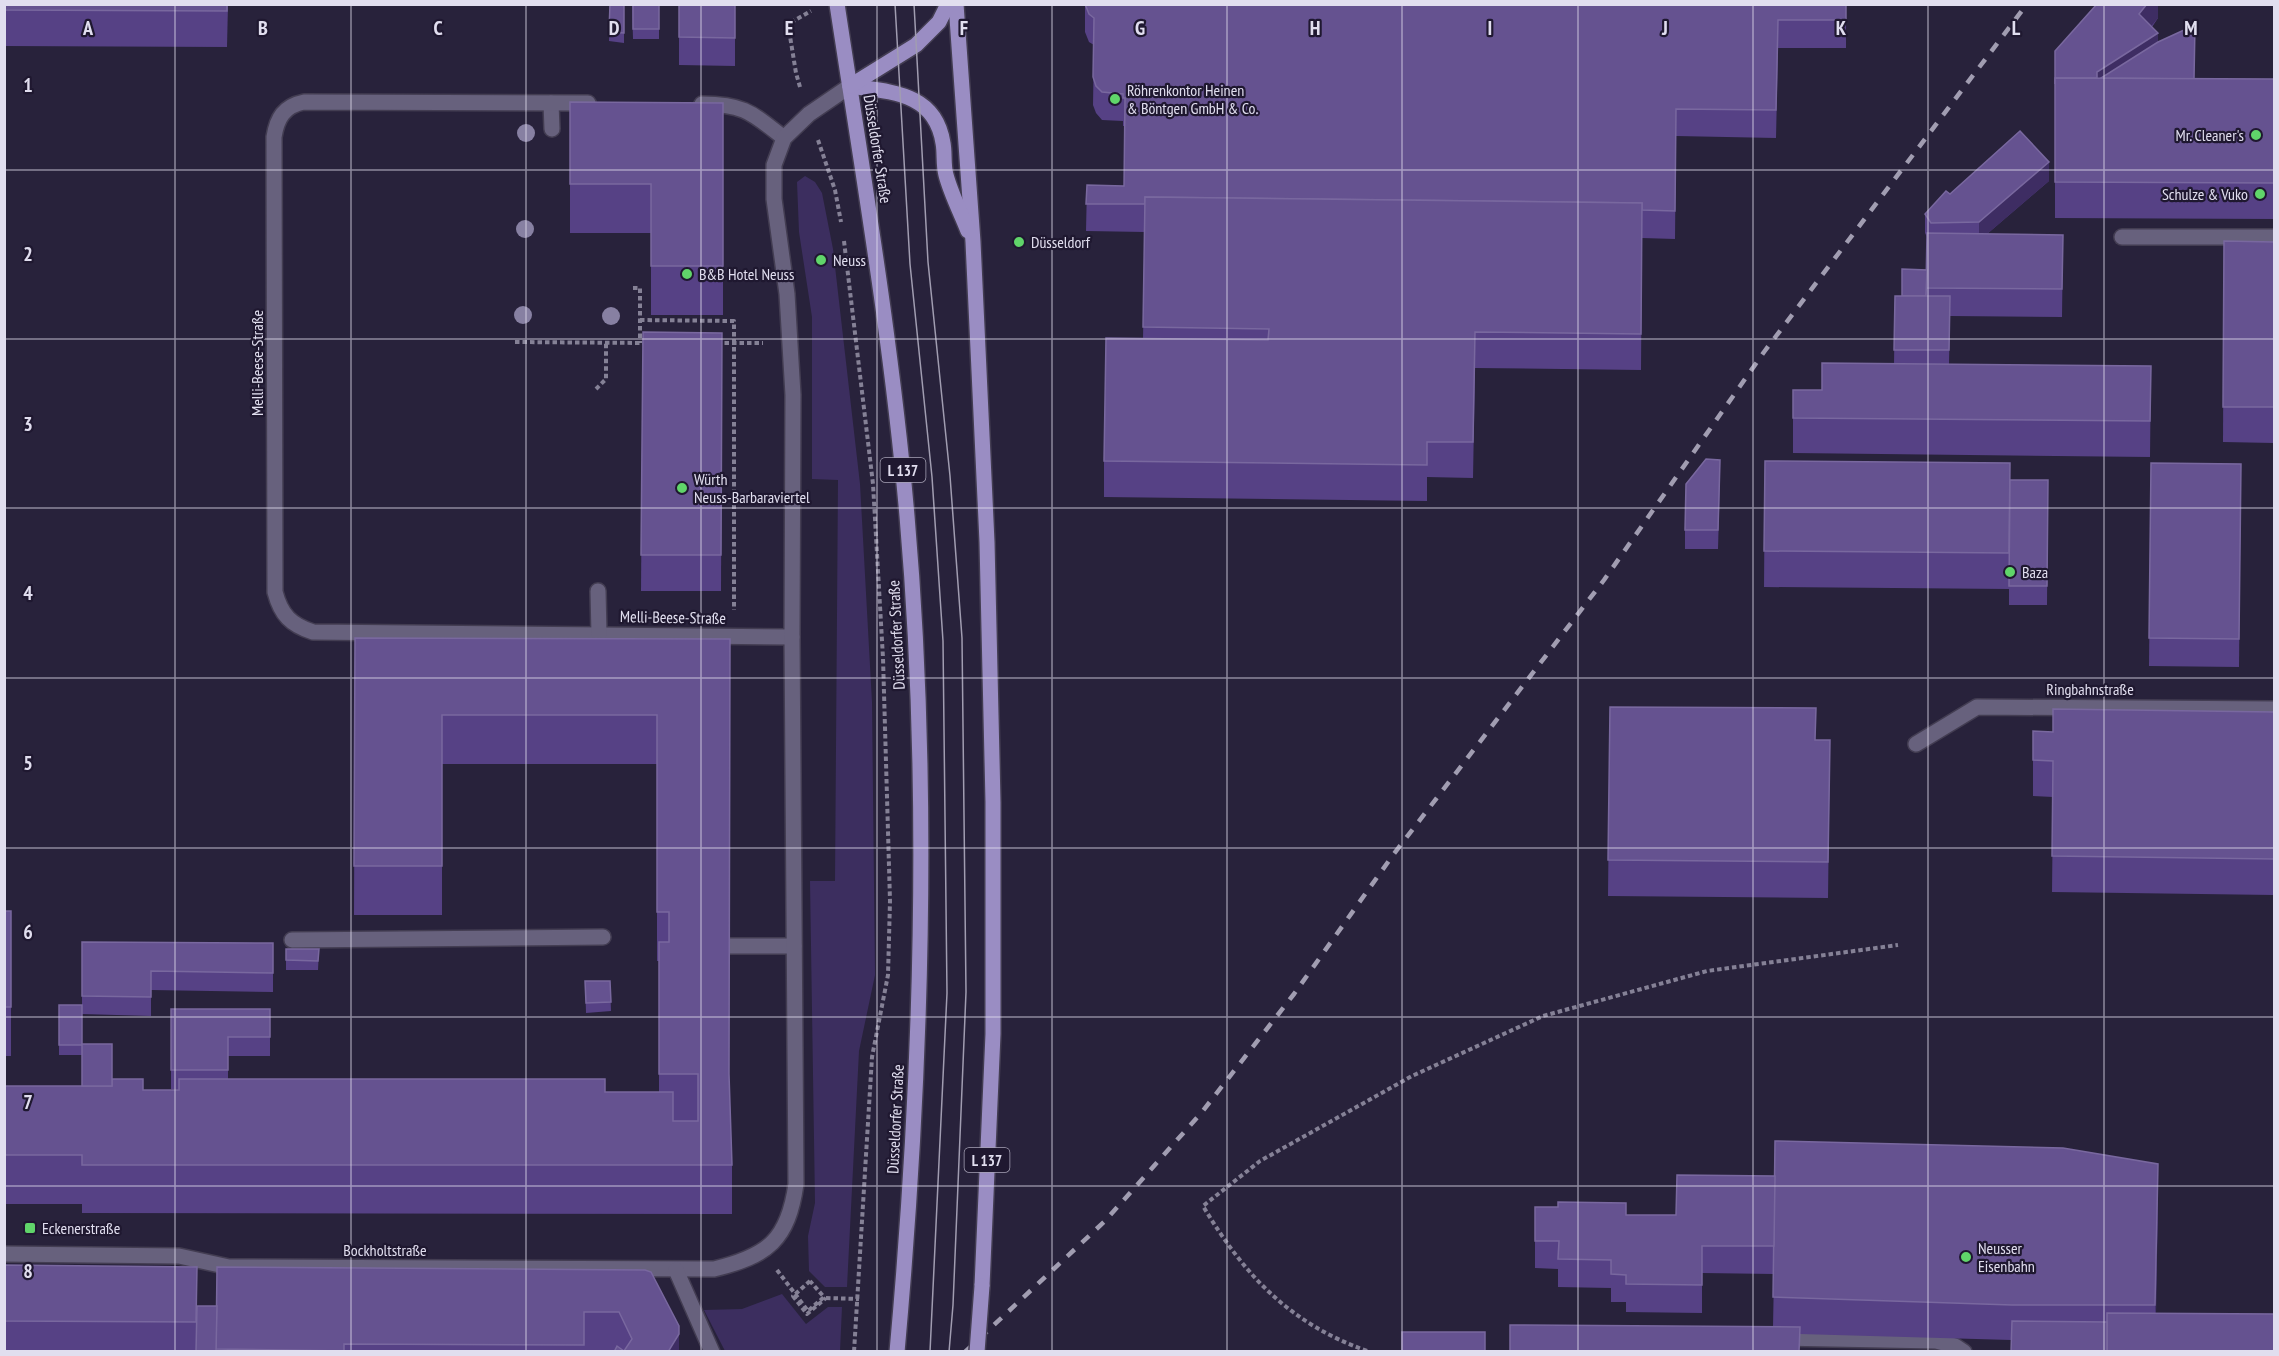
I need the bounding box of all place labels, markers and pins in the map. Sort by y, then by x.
place label: Röhrenkontor Heinen & Böntgen GmbH & Co. [1127,80,1258,118]
marker: Röhrenkontor Heinen & Böntgen GmbH & Co. [1108,92,1122,106]
place label: Mr. Cleaner's [2176,125,2244,145]
marker: Mr. Cleaner's [2249,128,2263,142]
place label: Schulze & Vuko [2162,184,2248,204]
marker: Schulze & Vuko [2253,187,2267,201]
place label: Düsseldorf [1031,232,1091,252]
marker: Düsseldorf [1012,235,1026,249]
place label: Neuss [833,250,866,270]
marker: Neuss [814,253,828,267]
place label: B&B Hotel Neuss [699,264,794,284]
marker: B&B Hotel Neuss [680,267,694,281]
place label: Würth Neuss-Barbaraviertel [694,469,810,507]
marker: Würth Neuss-Barbaraviertel [675,481,689,495]
place label: Baza [2022,562,2048,582]
marker: Baza [2003,565,2017,579]
place label: Eckenerstraße [42,1218,120,1238]
marker: Eckenerstraße [23,1221,37,1235]
place label: Neusser Eisenbahn [1978,1238,2035,1276]
marker: Neusser Eisenbahn [1959,1250,1973,1264]

